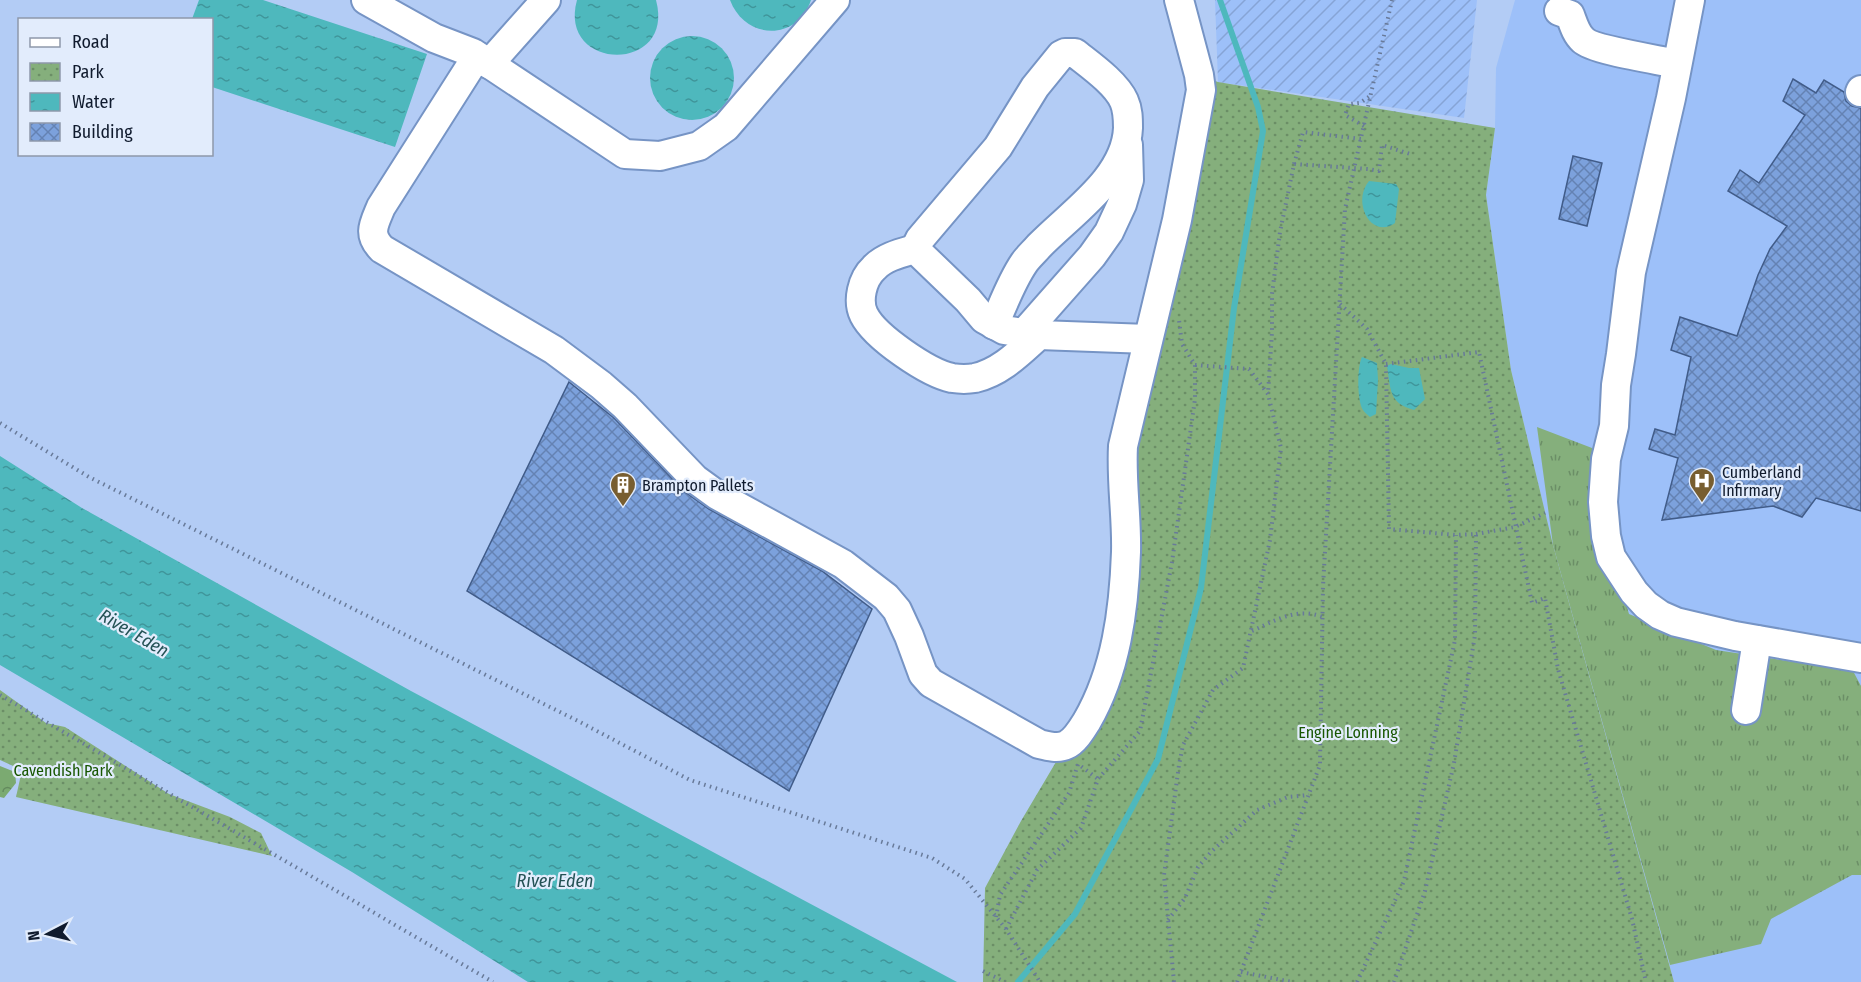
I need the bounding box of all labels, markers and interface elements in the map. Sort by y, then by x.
legend [18,18,213,156]
text: Road [72,31,109,53]
text: Park [72,61,105,83]
text: Water [72,91,115,113]
text: Building [72,121,133,143]
place label: Cumberland Infirmary [1722,463,1802,500]
hospital icon: Cumberland Infirmary [1687,466,1717,504]
building icon: Brampton Pallets [608,470,638,508]
place label: Brampton Pallets [642,476,754,495]
water label: River Eden [95,604,173,662]
park label: Engine Lonning [1298,723,1398,742]
park label: Cavendish Park [13,761,113,780]
water label: River Eden [517,870,593,892]
north arrow [18,904,78,964]
text: N [24,930,44,942]

